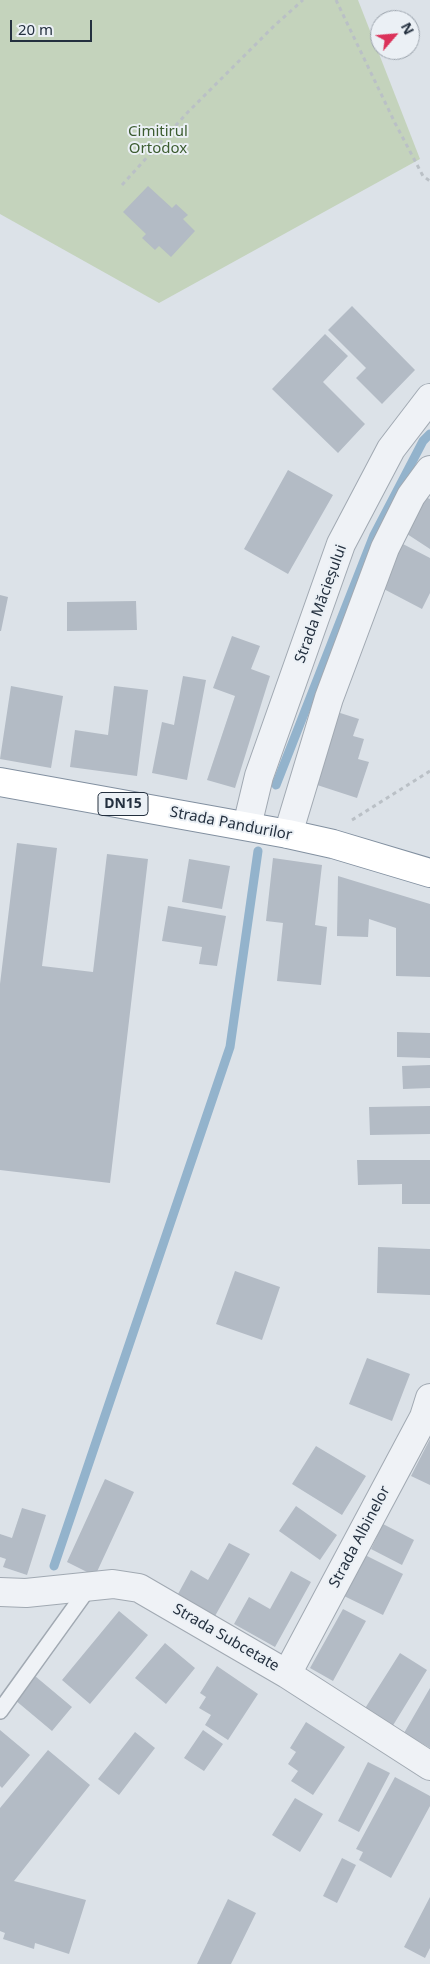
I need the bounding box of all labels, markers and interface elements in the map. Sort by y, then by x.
scale bar [12,10,95,42]
north arrow [370,10,420,60]
text: 20 m [18,19,53,39]
text: N [397,19,419,38]
park label: Cimitirul Ortodox [128,123,188,158]
street label: Strada Măcieșului [291,542,351,666]
road number: DN15 [98,792,148,816]
street label: Strada Pandurilor [168,803,294,845]
street label: Strada Albinelor [326,1483,394,1591]
street label: Strada Subcetate [170,1600,282,1676]

